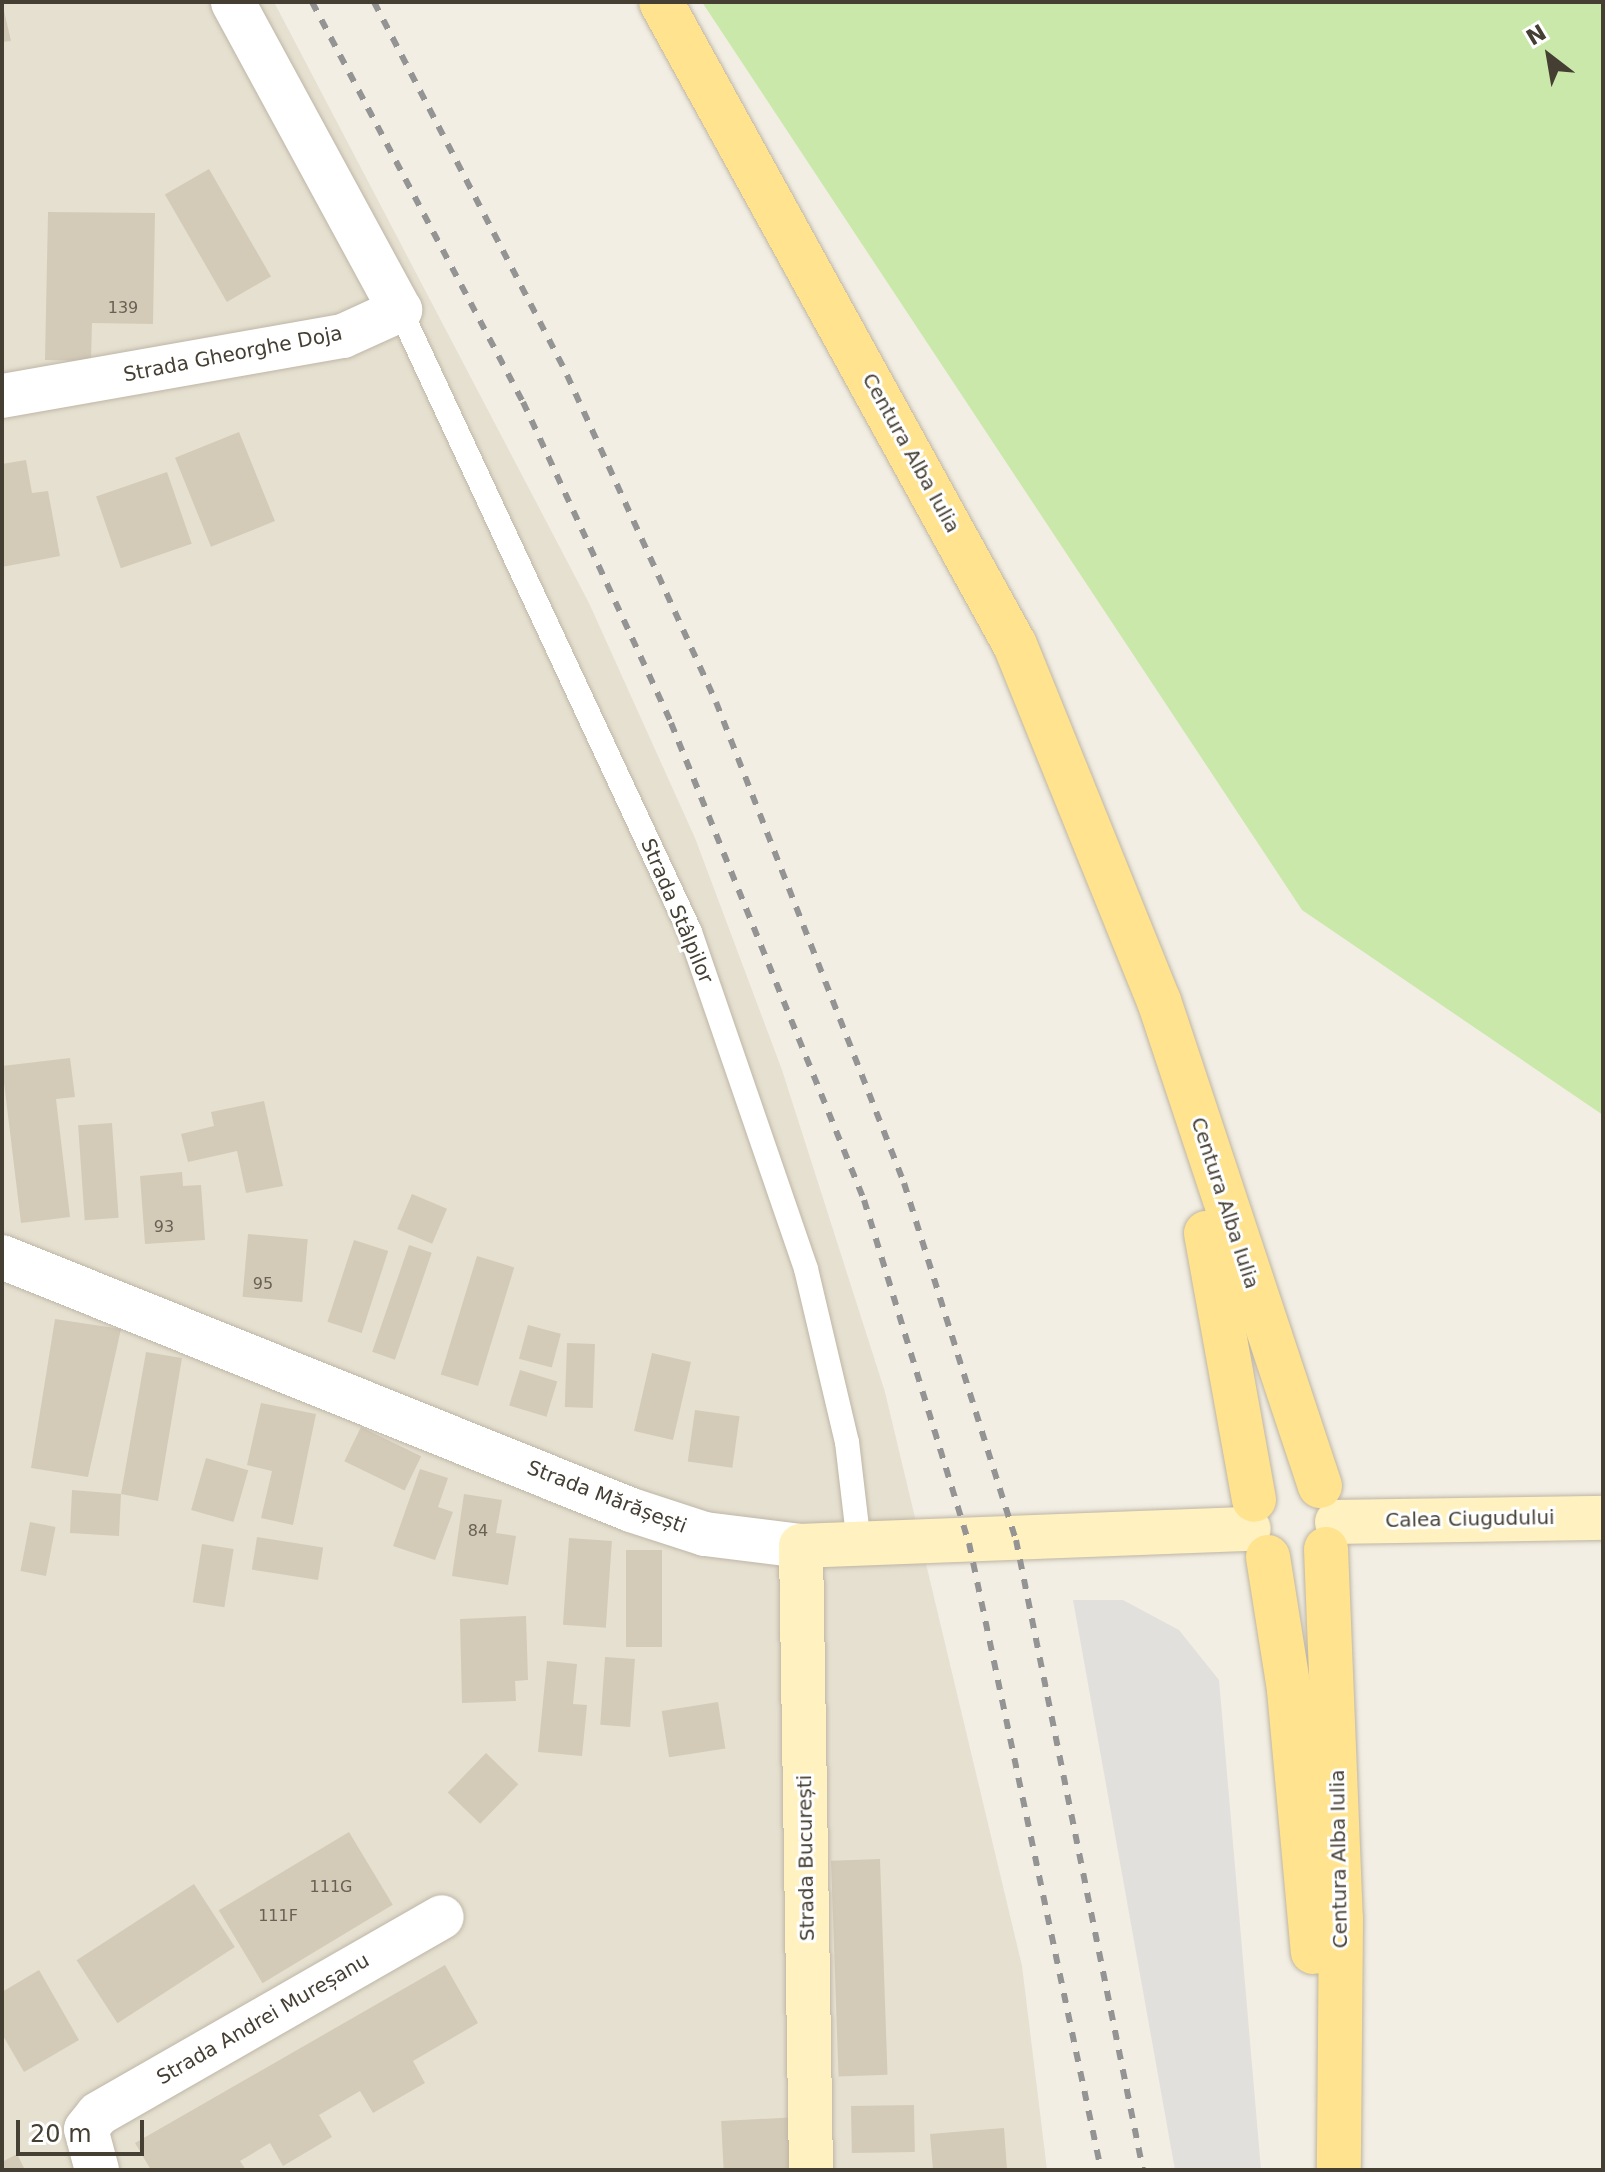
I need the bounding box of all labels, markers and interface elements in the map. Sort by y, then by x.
north arrow [1509,16,1589,96]
text: N [1522,20,1551,50]
house number: 139 [108,298,138,318]
street label: Strada Gheorghe Doja [122,321,344,387]
street label: Centura Alba Iulia [857,369,965,537]
street label: Strada Stâlpilor [636,835,718,987]
street label: Centura Alba Iulia [1186,1114,1264,1292]
house number: 93 [154,1217,174,1237]
house number: 95 [253,1274,273,1294]
street label: Strada Mărășești [524,1456,690,1538]
street label: Calea Ciugudului [1385,1506,1555,1532]
house number: 84 [468,1521,488,1541]
street label: Centura Alba Iulia [1325,1769,1353,1949]
street label: Strada București [793,1775,819,1941]
house number: 111G [310,1877,352,1897]
house number: 111F [258,1906,298,1926]
street label: Strada Andrei Mureșanu [152,1948,374,2090]
scale bar [20,2104,148,2154]
text: 20 m [30,2120,92,2148]

